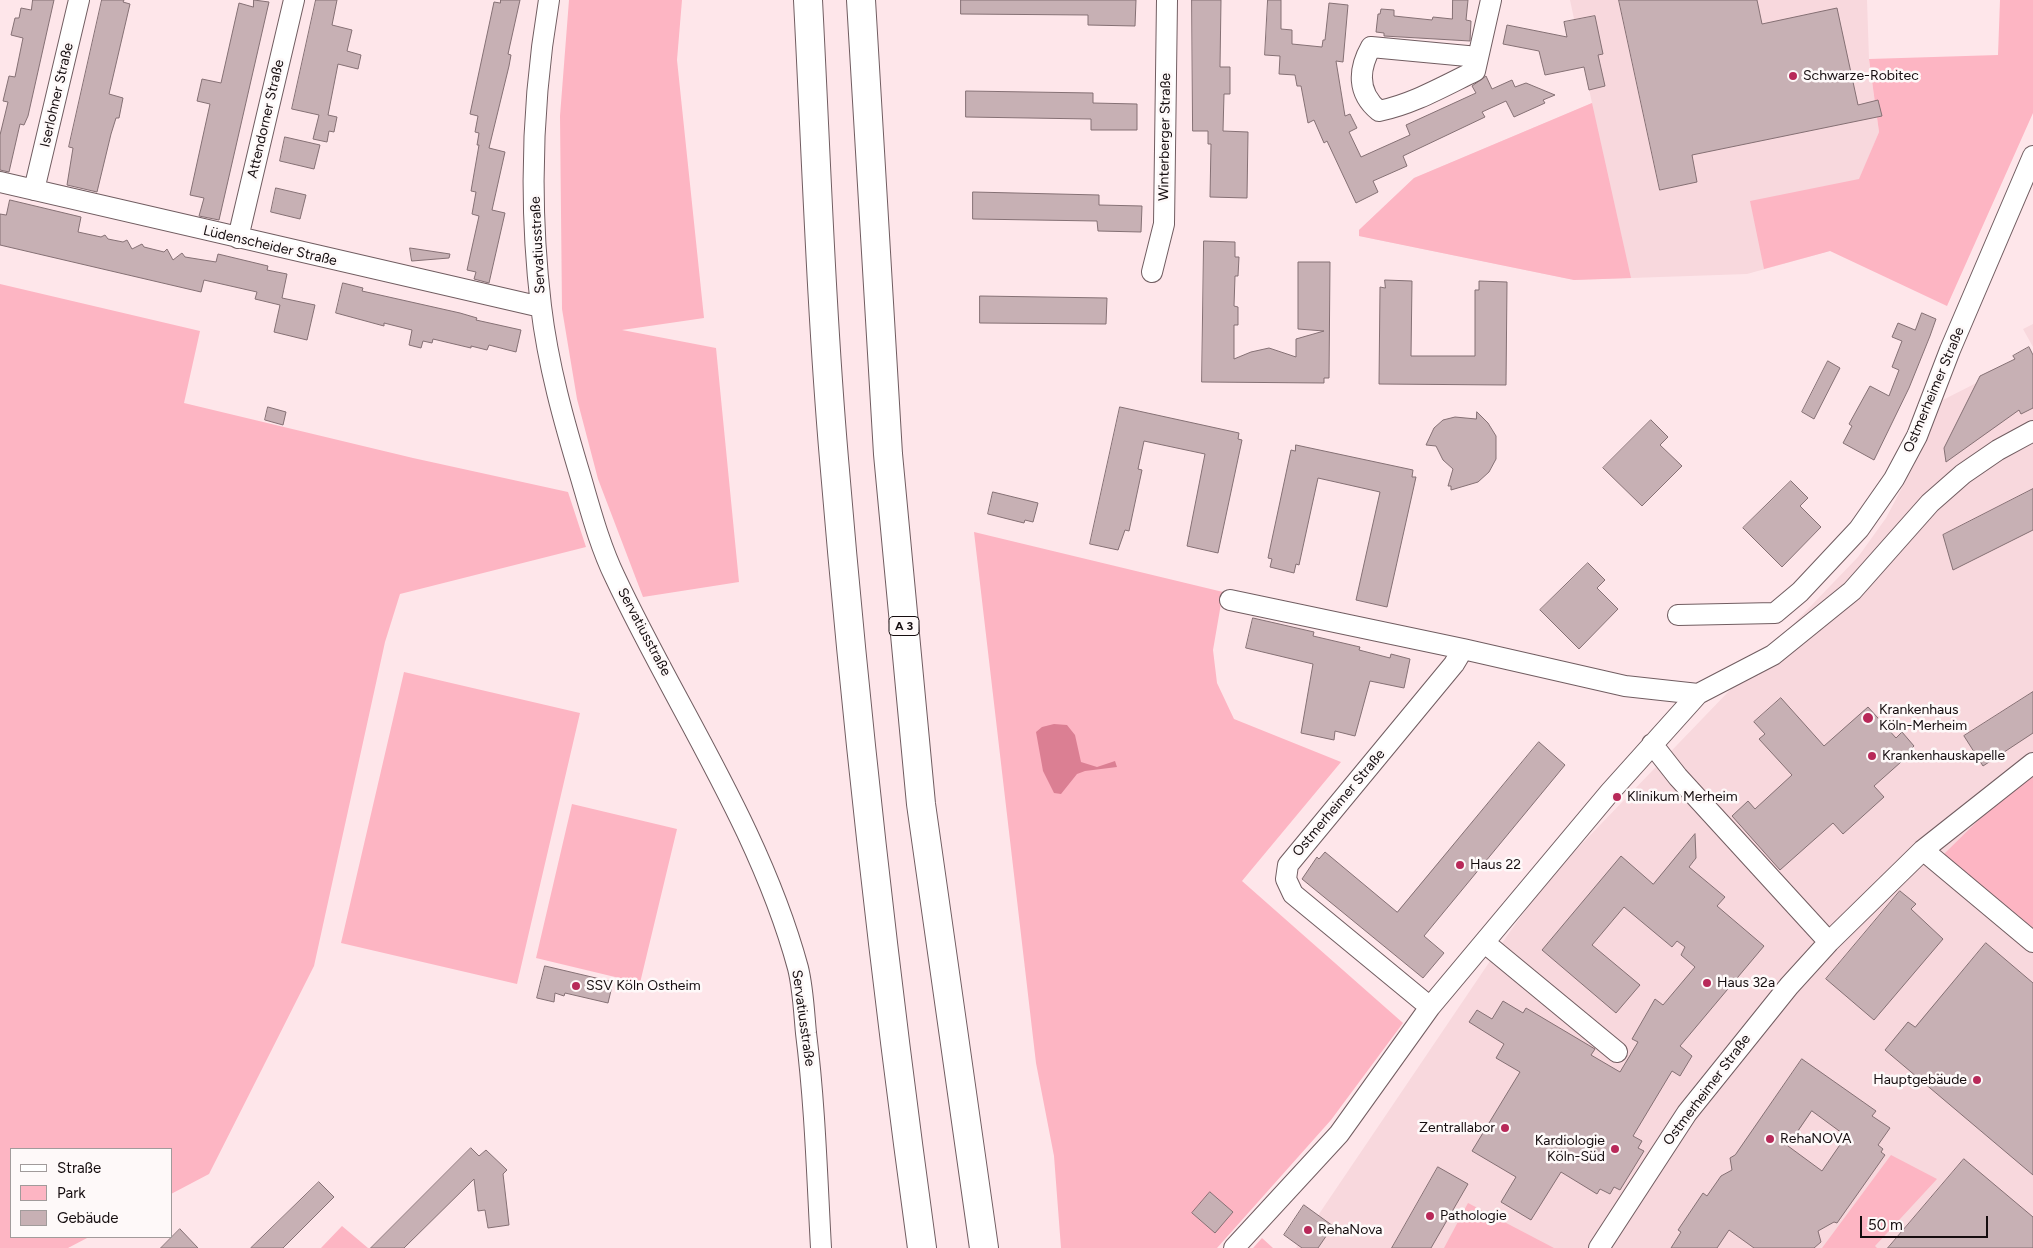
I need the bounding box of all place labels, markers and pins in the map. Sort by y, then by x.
place label: Schwarze-Robitec [1803,68,1919,84]
marker: Schwarze-Robitec [1787,70,1799,82]
place label: Krankenhaus Köln-Merheim [1879,702,1967,734]
marker: Krankenhaus Köln-Merheim [1861,711,1875,725]
place label: Krankenhauskapelle [1882,748,2005,764]
marker: Krankenhauskapelle [1866,750,1878,762]
place label: Klinikum Merheim [1627,789,1738,805]
marker: Klinikum Merheim [1611,791,1623,803]
place label: Haus 22 [1470,857,1521,873]
marker: Haus 22 [1454,859,1466,871]
place label: Haus 32a [1717,975,1775,991]
marker: Haus 32a [1701,977,1713,989]
place label: SSV Köln Ostheim [586,978,701,994]
marker: SSV Köln Ostheim [570,980,582,992]
place label: Hauptgebäude [1873,1072,1967,1088]
marker: Hauptgebäude [1971,1074,1983,1086]
place label: Zentrallabor [1419,1120,1495,1136]
marker: Zentrallabor [1499,1122,1511,1134]
place label: RehaNOVA [1780,1131,1852,1147]
place label: Kardiologie Köln-Süd [1535,1133,1605,1166]
marker: RehaNOVA [1764,1133,1776,1145]
marker: Kardiologie Köln-Süd [1609,1143,1621,1155]
place label: Pathologie [1440,1208,1507,1224]
marker: Pathologie [1424,1210,1436,1222]
place label: RehaNova [1318,1222,1382,1238]
marker: RehaNova [1302,1224,1314,1236]

